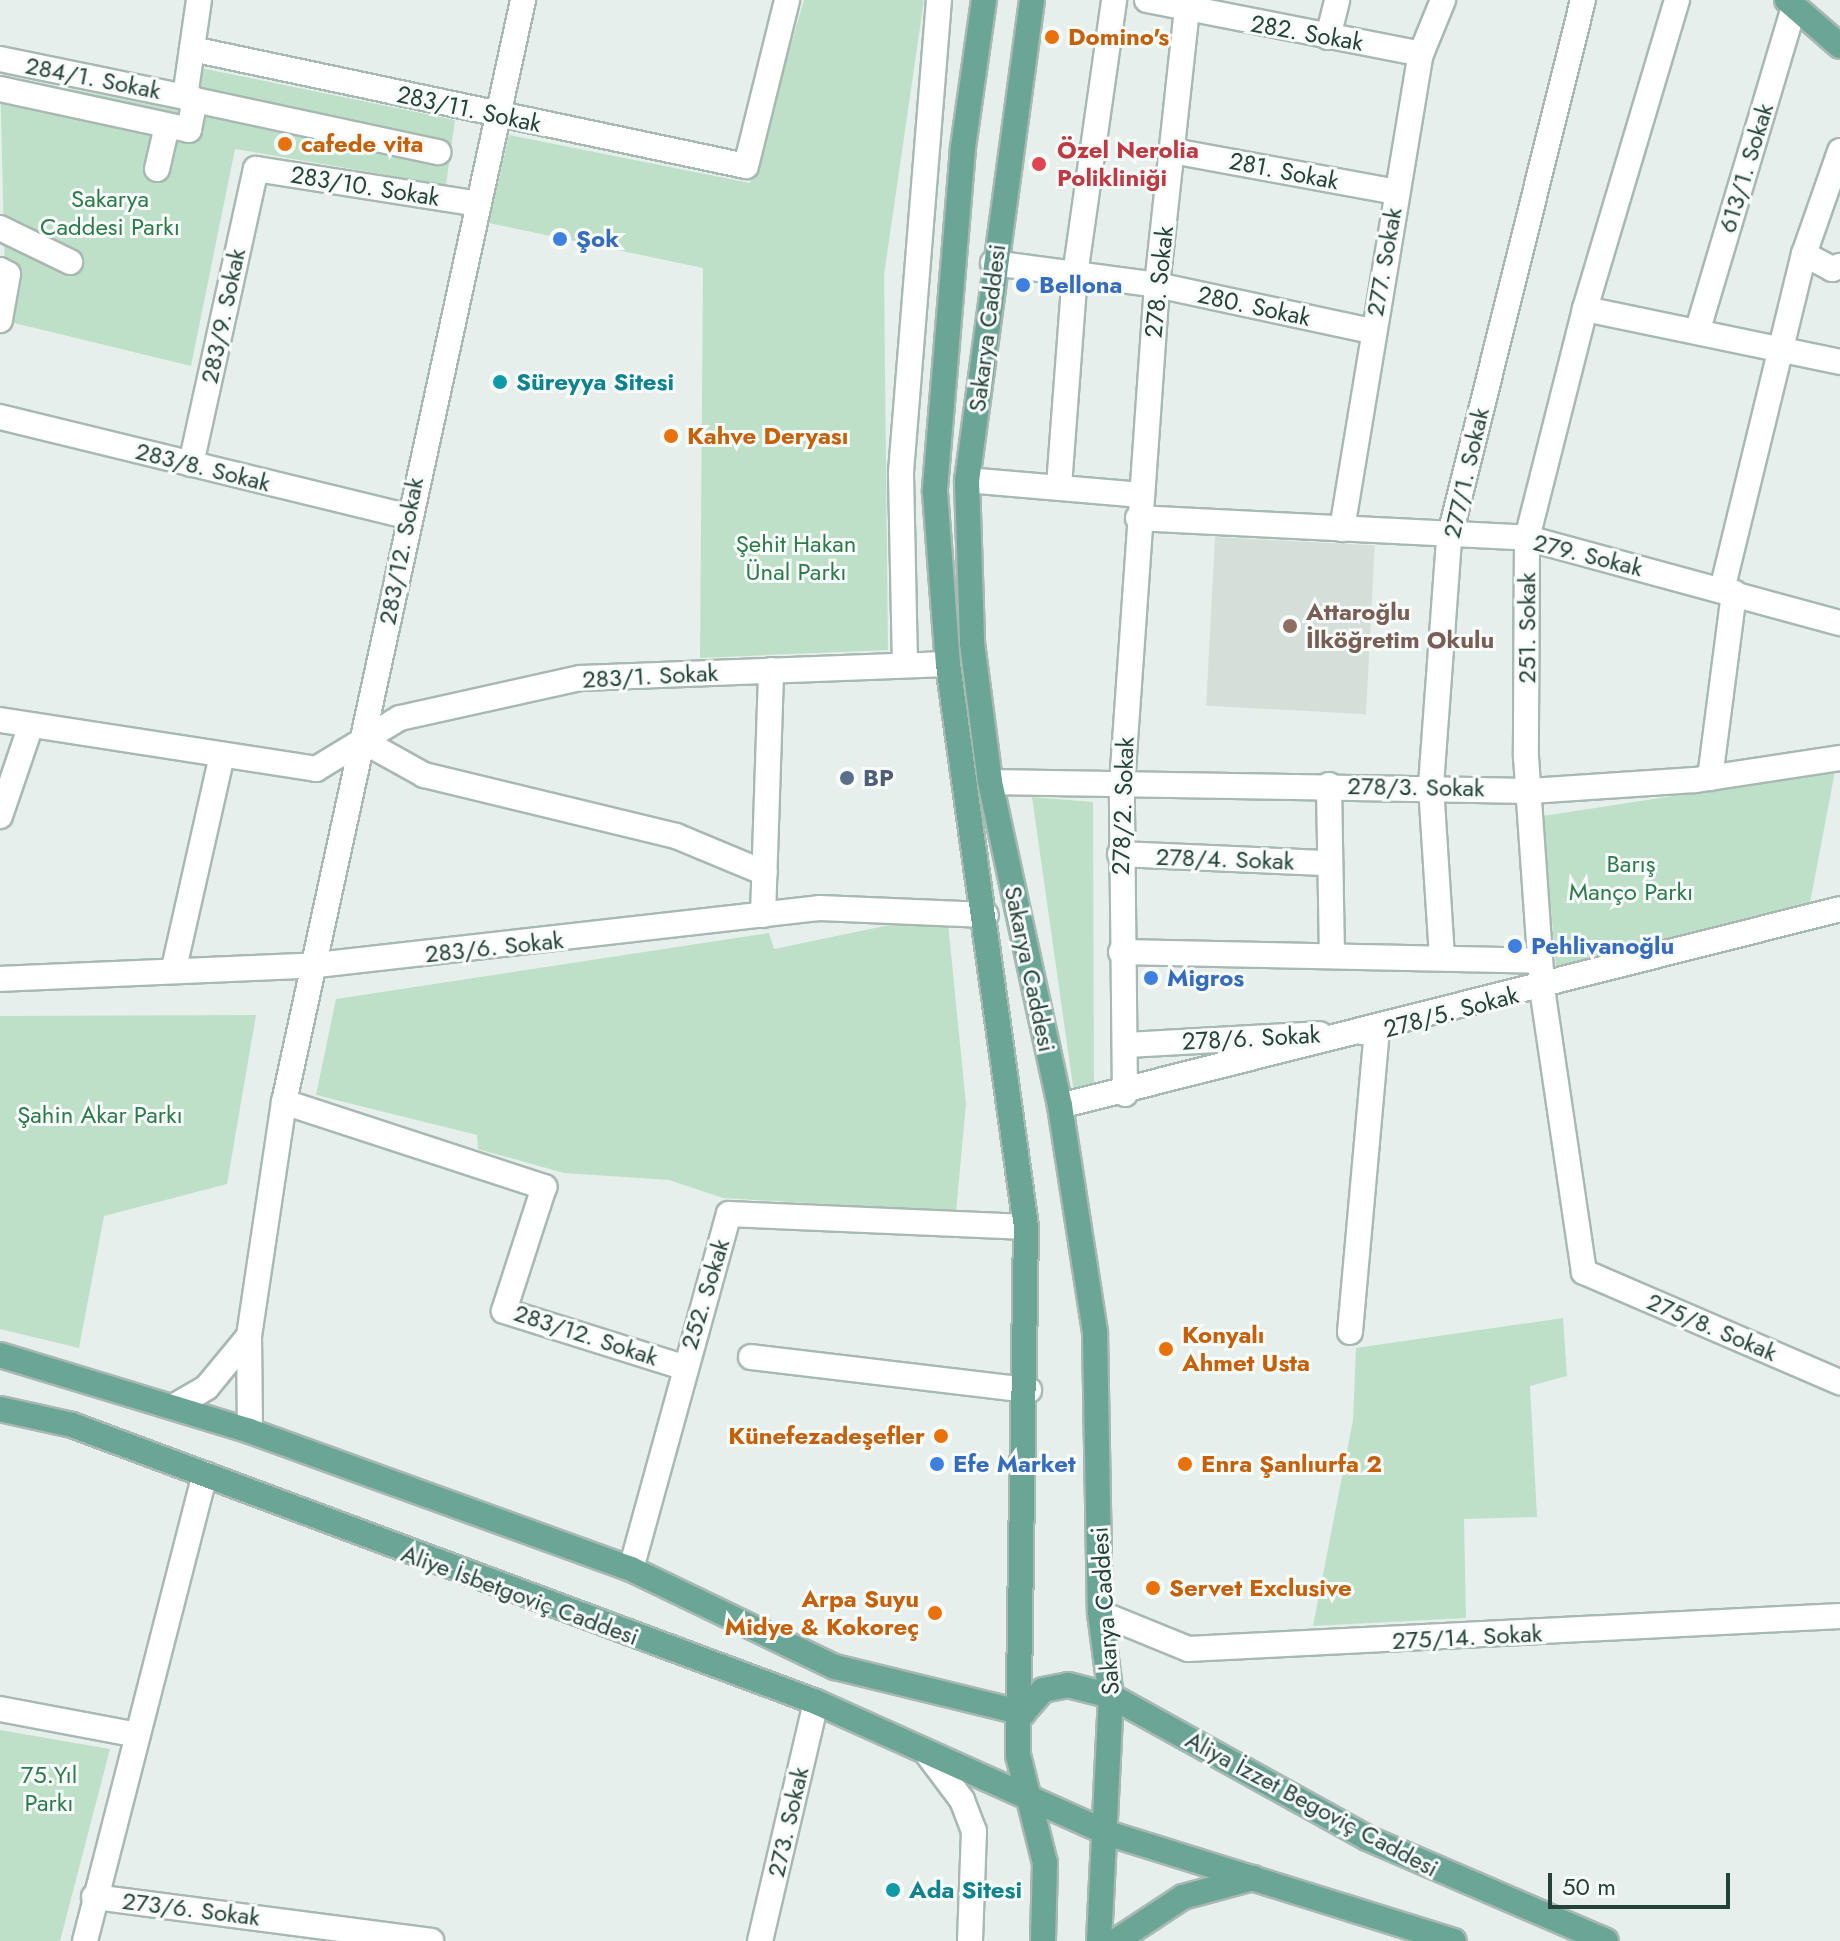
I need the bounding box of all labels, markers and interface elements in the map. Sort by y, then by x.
street label: 282. Sokak [1248,9,1366,57]
place label: Domino's [1068,23,1169,51]
marker: Domino's [1043,28,1061,46]
street label: 284/1. Sokak [23,51,163,105]
street label: 283/11. Sokak [394,80,544,138]
street label: 613/1. Sokak [1713,100,1779,236]
place label: cafede vita [301,130,423,158]
marker: cafede vita [276,135,294,153]
place label: Özel Nerolia Polikliniği [1057,136,1199,192]
street label: 281. Sokak [1227,146,1341,196]
marker: Özel Nerolia Polikliniği [1028,153,1050,175]
street label: 283/10. Sokak [288,160,442,212]
park label: Sakarya Caddesi Parkı [40,185,180,241]
street label: 277. Sokak [1360,205,1408,319]
place label: Şok [576,225,619,253]
street label: 278. Sokak [1139,225,1179,339]
marker: Şok [551,230,569,248]
street label: Sakarya Caddesi [962,243,1012,413]
street label: 283/9. Sokak [195,246,251,386]
place label: Bellona [1039,271,1123,299]
marker: Bellona [1014,276,1032,294]
street label: 280. Sokak [1195,280,1313,332]
place label: Süreyya Sitesi [516,368,674,396]
marker: Süreyya Sitesi [491,373,509,391]
street label: 277/1. Sokak [1437,405,1495,541]
place label: Kahve Deryası [687,422,848,450]
marker: Kahve Deryası [662,427,680,445]
street label: 283/8. Sokak [133,436,273,498]
street label: 283/12. Sokak [373,475,429,627]
street label: 279. Sokak [1530,528,1646,582]
park label: Şehit Hakan Ünal Parkı [736,530,856,586]
street label: 251. Sokak [1513,572,1541,684]
place label: Attaroğlu İlköğretim Okulu [1306,598,1494,654]
marker: Attaroğlu İlköğretim Okulu [1281,617,1299,635]
street label: 283/1. Sokak [581,658,719,694]
street label: 278/2. Sokak [1106,736,1140,876]
place label: BP [863,764,894,792]
marker: BP [838,769,856,787]
street label: 278/3. Sokak [1347,771,1485,803]
street label: 278/4. Sokak [1155,842,1295,876]
park label: Barış Manço Parkı [1569,850,1693,906]
street label: Sakarya Caddesi [998,884,1062,1054]
street label: 283/6. Sokak [423,925,565,969]
place label: Pehlivanoğlu [1531,932,1674,960]
marker: Pehlivanoğlu [1506,937,1524,955]
place label: Migros [1167,964,1244,992]
marker: Migros [1142,969,1160,987]
street label: 278/5. Sokak [1381,980,1521,1044]
street label: 278/6. Sokak [1181,1020,1321,1056]
park label: Şahin Akar Parkı [17,1101,183,1129]
street label: 252. Sokak [675,1235,735,1353]
street label: 275/8. Sokak [1643,1287,1781,1367]
street label: 283/12. Sokak [510,1298,662,1372]
place label: Konyalı Ahmet Usta [1182,1321,1310,1377]
marker: Konyalı Ahmet Usta [1157,1340,1175,1358]
place label: Künefezadeşefler [728,1422,925,1450]
marker: Künefezadeşefler [932,1427,950,1445]
place label: Efe Market [953,1450,1076,1478]
place label: Enra Şanlıurfa 2 [1201,1450,1382,1478]
marker: Efe Market [928,1455,946,1473]
marker: Enra Şanlıurfa 2 [1176,1455,1194,1473]
street label: Sakarya Caddesi [1085,1526,1125,1696]
street label: Aliye İsbetgoviç Caddesi [398,1539,642,1651]
place label: Servet Exclusive [1169,1574,1352,1602]
marker: Servet Exclusive [1144,1579,1162,1597]
place label: Arpa Suyu Midye & Kokoreç [725,1585,919,1641]
marker: Arpa Suyu Midye & Kokoreç [926,1604,944,1622]
street label: 275/14. Sokak [1391,1619,1543,1655]
street label: Aliya İzzet Begoviç Caddesi [1181,1725,1443,1883]
park label: 75.Yıl Parkı [21,1761,77,1817]
street label: 273. Sokak [761,1764,815,1880]
scale bar [1552,1857,1734,1907]
text: 50 m [1562,1869,1616,1904]
place label: Ada Sitesi [909,1876,1022,1904]
marker: Ada Sitesi [884,1881,902,1899]
street label: 273/6. Sokak [121,1886,261,1932]

